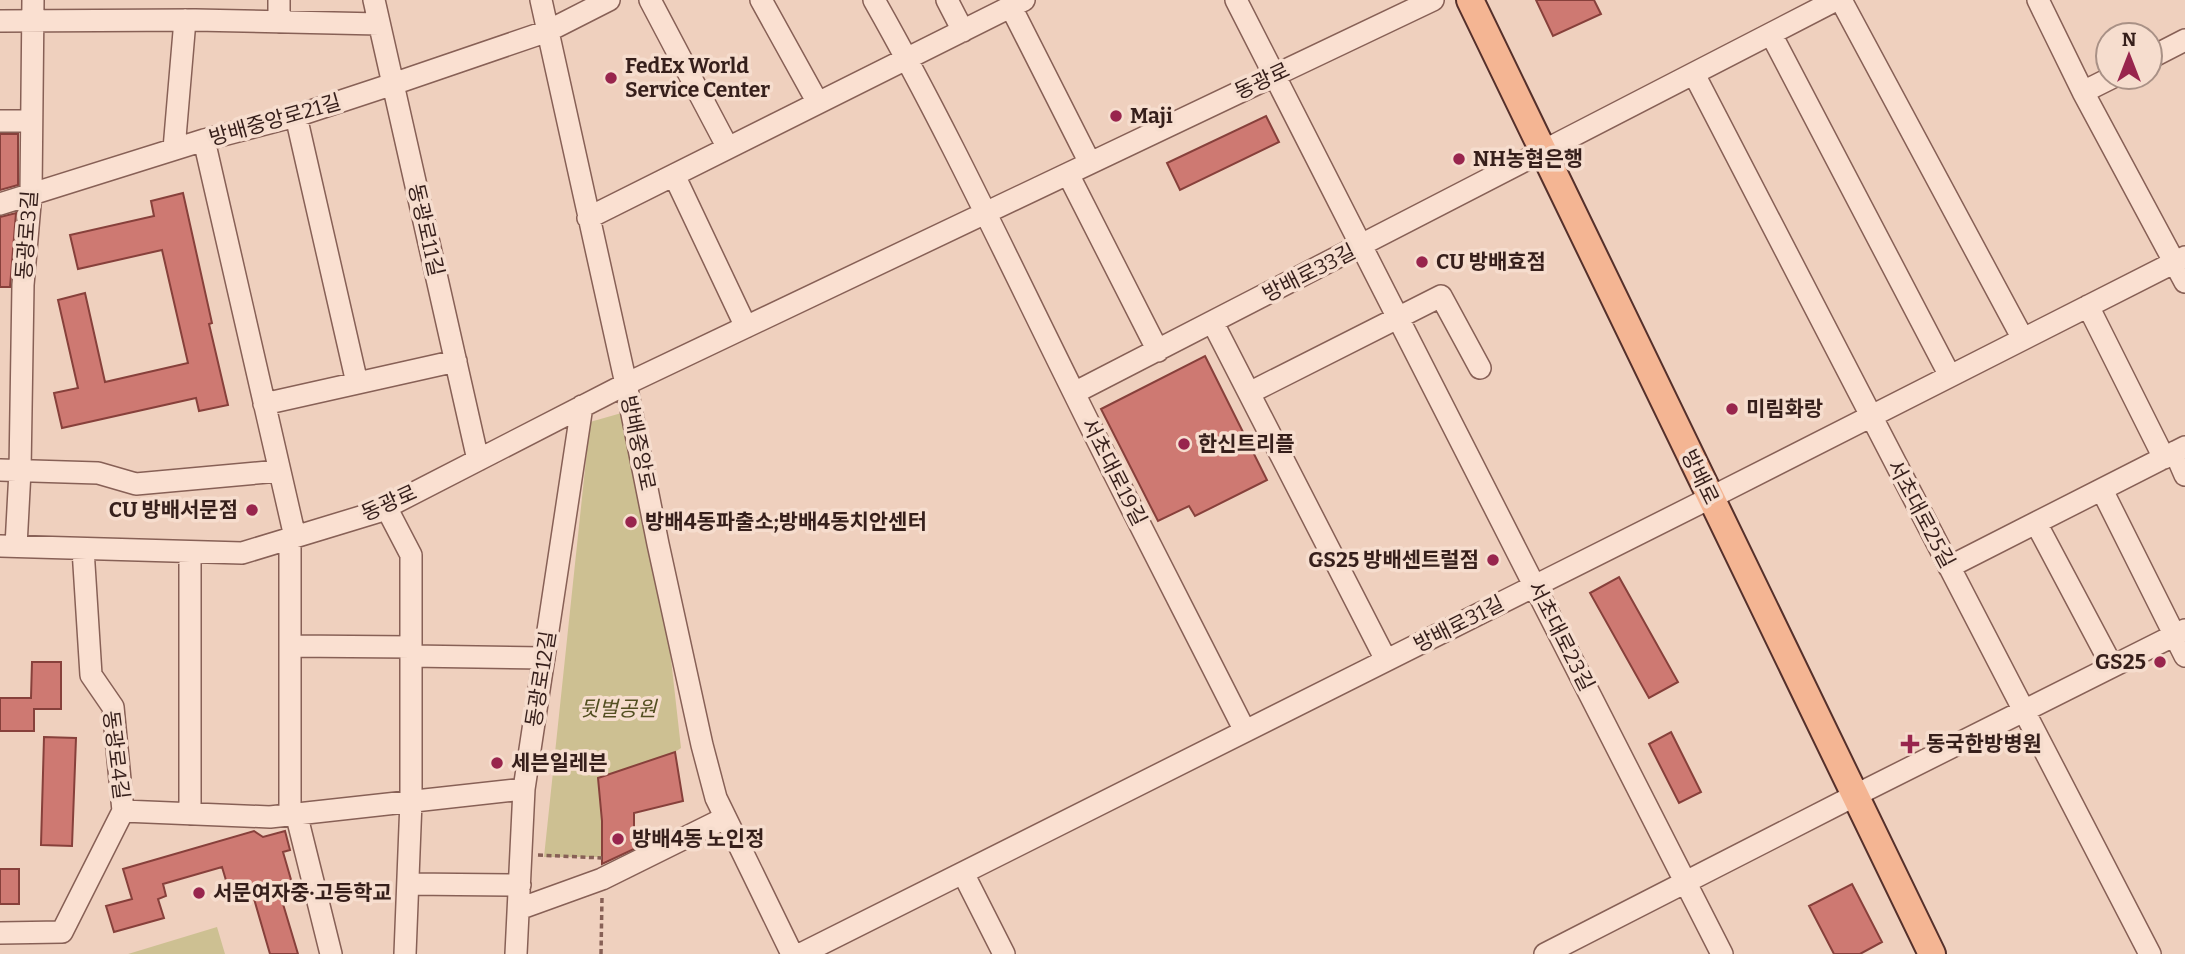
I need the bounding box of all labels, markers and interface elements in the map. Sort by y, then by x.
north arrow [2094,21,2164,91]
text: N [2122,28,2137,51]
place label: FedEx World Service Center [625,53,770,103]
street label: 동광로 [1230,57,1294,105]
marker: FedEx World Service Center [603,70,619,86]
street label: 방배중앙로21길 [206,89,344,151]
place label: Maji [1130,103,1173,129]
marker: Maji [1108,108,1124,124]
place label: NH농협은행 [1473,146,1583,172]
marker: NH농협은행 [1451,151,1467,167]
street label: 동광로11길 [403,181,449,279]
street label: 동광로3길 [11,190,43,280]
street label: 방배로33길 [1258,239,1360,307]
place label: CU 방배효점 [1436,249,1546,275]
marker: CU 방배효점 [1414,254,1430,270]
street label: 방배중앙로 [615,393,661,493]
place label: 미림화랑 [1746,396,1823,422]
marker: 미림화랑 [1724,401,1740,417]
street label: 서초대로19길 [1076,414,1152,530]
place label: 한신트리플 [1198,431,1295,457]
marker: 한신트리플 [1176,436,1192,452]
street label: 방배로 [1676,445,1724,509]
street label: 서초대로25길 [1882,455,1960,573]
street label: 동광로 [357,479,421,527]
place label: CU 방배서문점 [109,497,238,523]
marker: CU 방배서문점 [244,502,260,518]
place label: 방배4동파출소;방배4동치안센터 [645,509,927,535]
marker: 방배4동파출소;방배4동치안센터 [623,514,639,530]
place label: GS25 방배센트럴점 [1308,547,1479,573]
marker: GS25 방배센트럴점 [1485,552,1501,568]
street label: 서초대로23길 [1522,577,1600,695]
street label: 방배로31길 [1410,590,1508,658]
street label: 동광로12길 [521,629,561,729]
place label: GS25 [2095,649,2146,675]
marker: GS25 [2152,654,2168,670]
park label: 뒷벌공원 [579,696,658,722]
street label: 동광로4길 [98,709,134,801]
place label: 동국한방병원 [1926,731,2042,757]
marker: 동국한방병원 [1900,734,1920,754]
place label: 세븐일레븐 [511,750,608,776]
marker: 세븐일레븐 [489,755,505,771]
place label: 방배4동 노인정 [632,826,765,852]
marker: 방배4동 노인정 [610,831,626,847]
place label: 서문여자중·고등학교 [213,880,392,906]
marker: 서문여자중·고등학교 [191,885,207,901]

